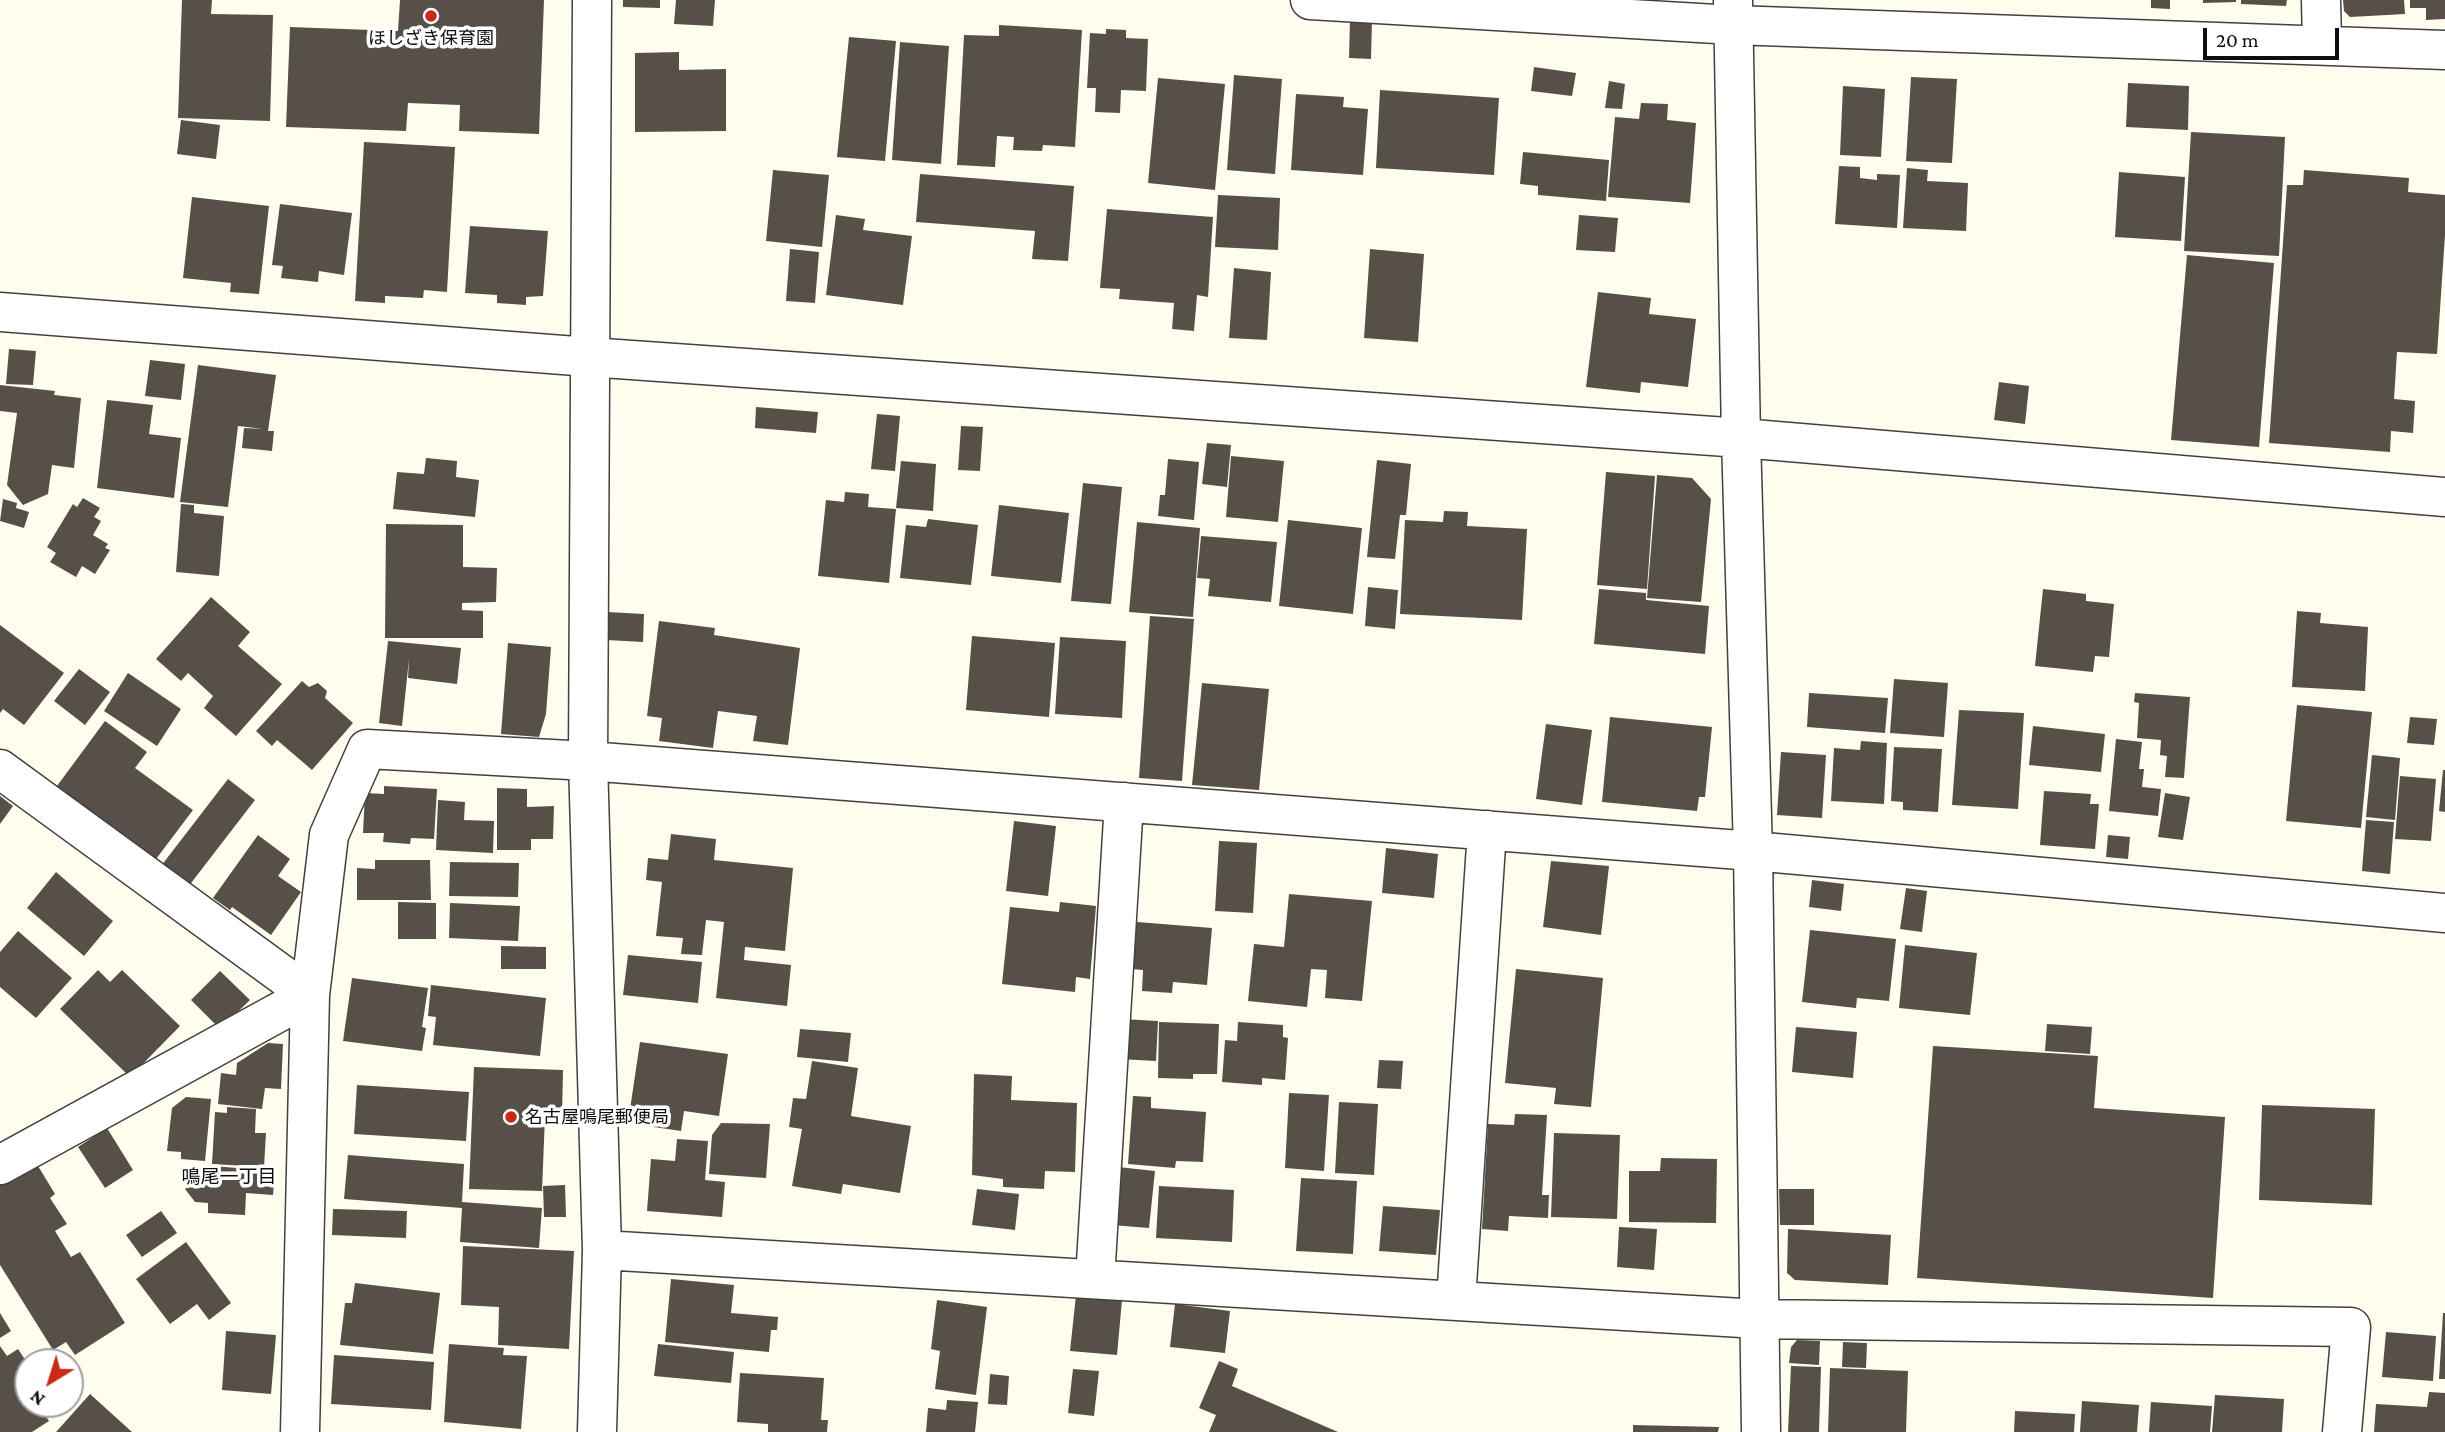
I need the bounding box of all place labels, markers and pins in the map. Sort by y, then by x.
marker: ほしざき保育園 [423,8,439,24]
place label: ほしざき保育園 [368,27,494,49]
place label: 名古屋鳴尾郵便局 [525,1106,669,1128]
marker: 名古屋鳴尾郵便局 [503,1109,519,1125]

